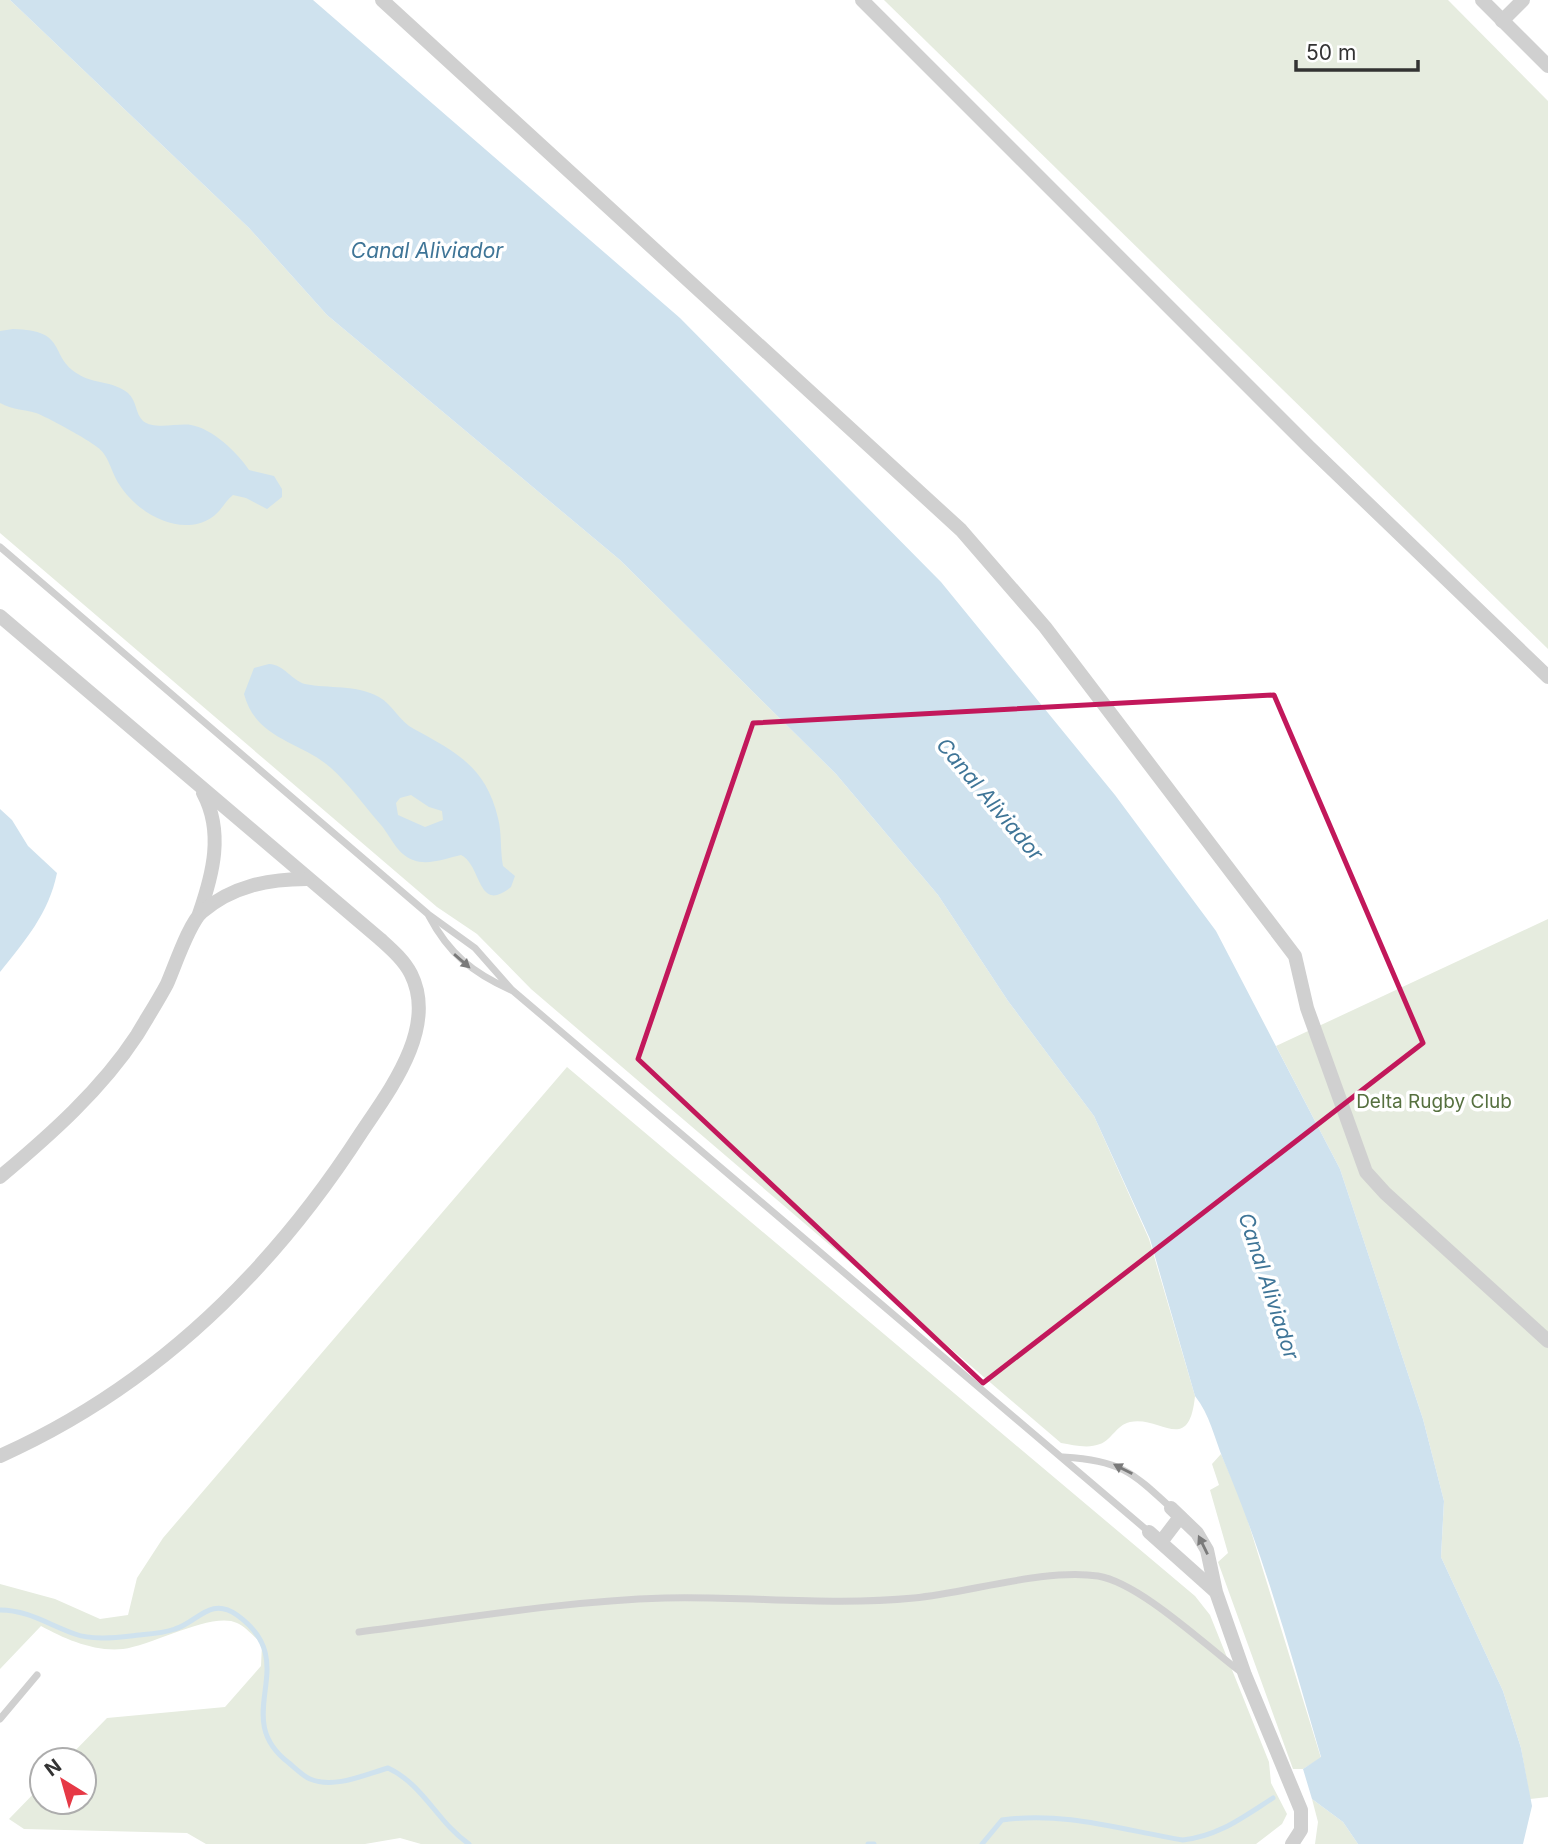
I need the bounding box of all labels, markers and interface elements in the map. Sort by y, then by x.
scale bar [1296,28,1418,72]
text: 50 m [1306,40,1356,65]
water label: Canal Aliviador [351,238,504,263]
water label: Canal Aliviador [931,733,1049,866]
one-way arrow [453,953,470,968]
park label: Delta Rugby Club [1356,1090,1512,1113]
water label: Canal Aliviador [1234,1210,1305,1363]
one-way arrow [1113,1464,1133,1475]
one-way arrow [1197,1535,1209,1555]
north arrow [28,1746,98,1816]
text: N [40,1754,66,1781]

